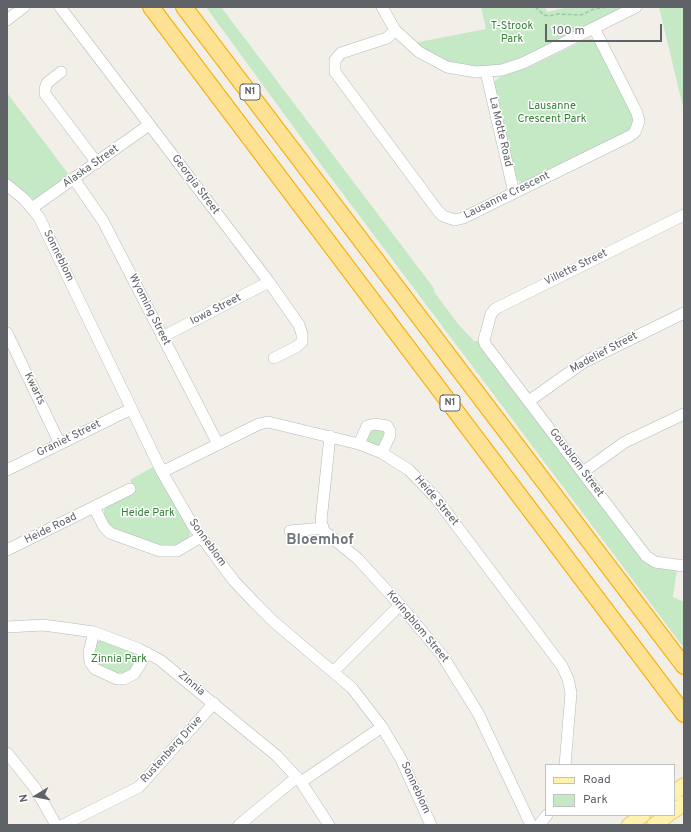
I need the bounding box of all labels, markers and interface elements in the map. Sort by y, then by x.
scale bar [547,16,664,42]
park label: T-Strook Park [491,20,533,46]
text: 100 m [552,23,585,39]
road number: N1 [240,84,260,100]
street label: La Motte Road [486,96,514,168]
park label: Lausanne Crescent Park [517,100,587,126]
street label: Alaska Street [60,143,122,191]
street label: Georgia Street [168,153,222,217]
street label: Lausanne Crescent [462,169,552,223]
street label: Sonneblom [40,228,76,284]
street label: Villette Street [542,247,610,289]
street label: Wyoming Street [125,272,173,348]
street label: Iowa Street [188,292,244,328]
street label: Madelief Street [568,330,640,376]
street label: Kwarts [21,371,47,407]
road number: N1 [440,395,460,411]
street label: Graniet Street [35,418,103,460]
street label: Gousblom Street [546,426,606,500]
street label: Heide Street [411,473,461,529]
park label: Heide Park [121,507,175,521]
street label: Heide Road [23,511,79,547]
street label: Sonneblom [185,517,229,569]
district label: Bloemhof [286,532,354,550]
street label: Koringblom Street [383,588,451,666]
park label: Zinnia Park [91,653,147,667]
street label: Zinnia [175,669,207,699]
street label: Rustenberg Drive [138,714,206,786]
street label: Sonneblom [397,760,433,816]
legend [545,764,675,816]
text: Road [583,772,611,788]
north arrow [16,776,56,816]
text: Park [583,792,608,808]
text: N [17,793,32,803]

